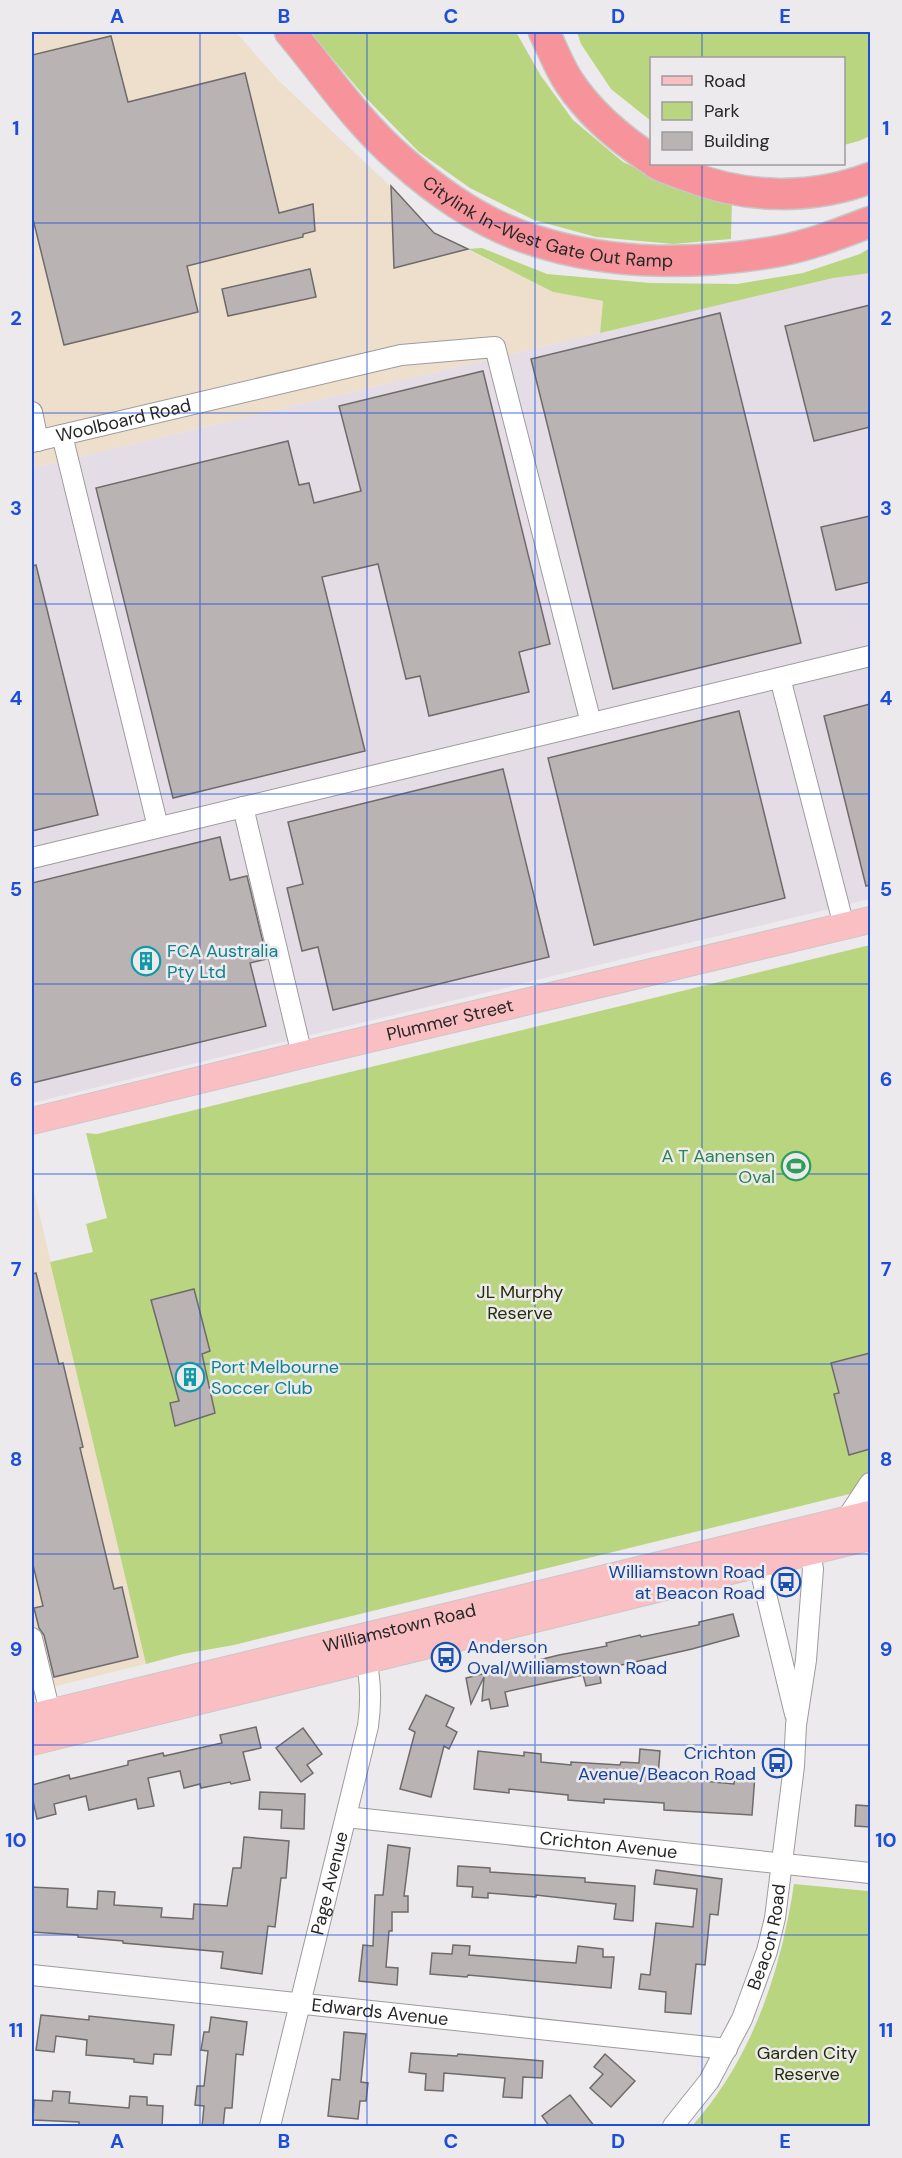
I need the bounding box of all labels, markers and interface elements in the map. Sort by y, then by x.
text: A [110,3,124,29]
text: B [278,3,290,29]
text: C [444,3,458,29]
text: D [611,3,625,29]
text: E [779,3,791,29]
legend [650,57,845,165]
text: Road [704,69,746,93]
text: Park [704,99,740,123]
text: 1 [12,115,20,141]
text: 1 [882,115,890,141]
text: Building [704,129,769,153]
street label: Citylink In-West Gate Out Ramp [418,170,673,273]
text: 2 [10,305,22,331]
text: 2 [880,305,892,331]
street label: Woolboard Road [54,393,193,448]
text: 3 [10,495,22,521]
text: 3 [880,495,892,521]
text: 4 [10,685,23,711]
text: 4 [880,685,893,711]
text: 5 [10,876,22,902]
text: 5 [880,876,892,902]
place label: FCA Australia Pty Ltd [167,939,278,984]
building icon: FCA Australia Pty Ltd [130,945,162,977]
street label: Plummer Street [384,993,516,1047]
text: 6 [10,1066,22,1092]
text: 6 [880,1066,892,1092]
place label: A T Aanensen Oval [662,1144,775,1189]
sports icon: A T Aanensen Oval [780,1150,812,1182]
text: 7 [11,1256,22,1282]
text: 7 [881,1256,892,1282]
park label: JL Murphy Reserve [477,1280,563,1325]
place label: Port Melbourne Soccer Club [211,1355,339,1400]
building icon: Port Melbourne Soccer Club [174,1361,206,1393]
text: 8 [10,1446,22,1472]
text: 8 [880,1446,892,1472]
place label: Williamstown Road at Beacon Road [609,1560,765,1605]
bus stop icon: Williamstown Road at Beacon Road [770,1566,802,1598]
street label: Williamstown Road [320,1598,478,1658]
place label: Anderson Oval/Williamstown Road [467,1635,667,1680]
text: 9 [10,1636,22,1662]
text: 9 [880,1636,892,1662]
bus stop icon: Anderson Oval/Williamstown Road [430,1641,462,1673]
place label: Crichton Avenue/Beacon Road [578,1741,756,1786]
bus stop icon: Crichton Avenue/Beacon Road [761,1747,793,1779]
street label: Crichton Avenue [538,1826,679,1864]
text: 10 [5,1827,27,1853]
text: 10 [875,1827,897,1853]
street label: Page Avenue [305,1829,354,1937]
street label: Beacon Road [742,1883,791,1993]
street label: Edwards Avenue [310,1993,450,2031]
text: 11 [9,2017,23,2043]
text: 11 [879,2017,893,2043]
park label: Garden City Reserve [757,2041,857,2086]
text: A [110,2128,124,2154]
text: B [278,2128,290,2154]
text: C [444,2128,458,2154]
text: D [611,2128,625,2154]
text: E [779,2128,791,2154]

